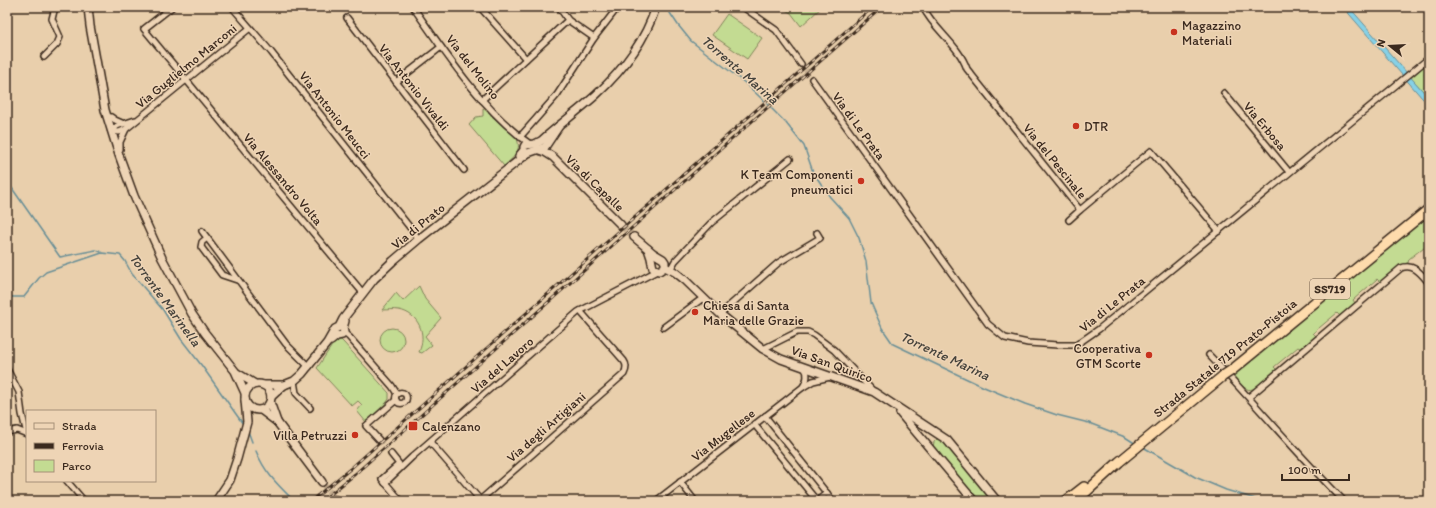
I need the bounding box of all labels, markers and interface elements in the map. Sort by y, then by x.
place label: Magazzino Materiali [1182,18,1242,48]
street label: Via Guglielmo Marconi [132,21,240,111]
north arrow [1370,26,1410,66]
marker: Magazzino Materiali [1169,27,1179,37]
street label: Via del Molino [443,32,503,103]
water label: Torrente Marina [698,32,783,109]
text: N [1374,38,1388,49]
street label: Via Antonio Vivaldi [376,41,452,133]
street label: Via Antonio Meucci [296,68,374,162]
street label: Via di Le Prata [829,89,889,163]
street label: Via Erbosa [1240,99,1290,153]
place label: DTR [1084,119,1108,134]
street label: Via del Pescinale [1020,120,1090,202]
marker: DTR [1071,121,1081,131]
street label: Via Alessandro Volta [240,130,326,228]
street label: Via di Capalle [563,151,627,215]
place label: K Team Componenti pneumatici [740,167,853,197]
marker: K Team Componenti pneumatici [856,176,866,186]
street label: Via di Prato [388,200,448,252]
water label: Torrente Marinella [125,250,205,351]
street label: Via di Le Prata [1076,273,1148,335]
road number: SS719 [1310,279,1350,299]
street label: Strada Statale 719 Prato-Pistoia [1150,295,1300,420]
place label: Chiesa di Santa Maria delle Grazie [703,298,804,328]
marker: Chiesa di Santa Maria delle Grazie [690,307,700,317]
water label: Torrente Marina [898,328,993,384]
street label: Via del Lavoro [468,333,537,396]
place label: Cooperativa GTM Scorte [1074,341,1141,371]
street label: Via San Quirico [789,342,875,386]
marker: Cooperativa GTM Scorte [1144,350,1154,360]
street label: Via degli Artigiani [504,389,588,465]
street label: Via Mugellese [688,406,758,464]
legend [26,410,156,482]
text: Strada [62,419,97,433]
place label: Calenzano [422,419,481,434]
marker: Calenzano [407,420,419,432]
place label: Villa Petruzzi [273,428,347,443]
marker: Villa Petruzzi [350,430,360,440]
text: Ferrovia [62,439,104,453]
scale bar [1282,456,1349,482]
text: Parco [62,459,91,473]
text: 100 m [1288,463,1321,477]

